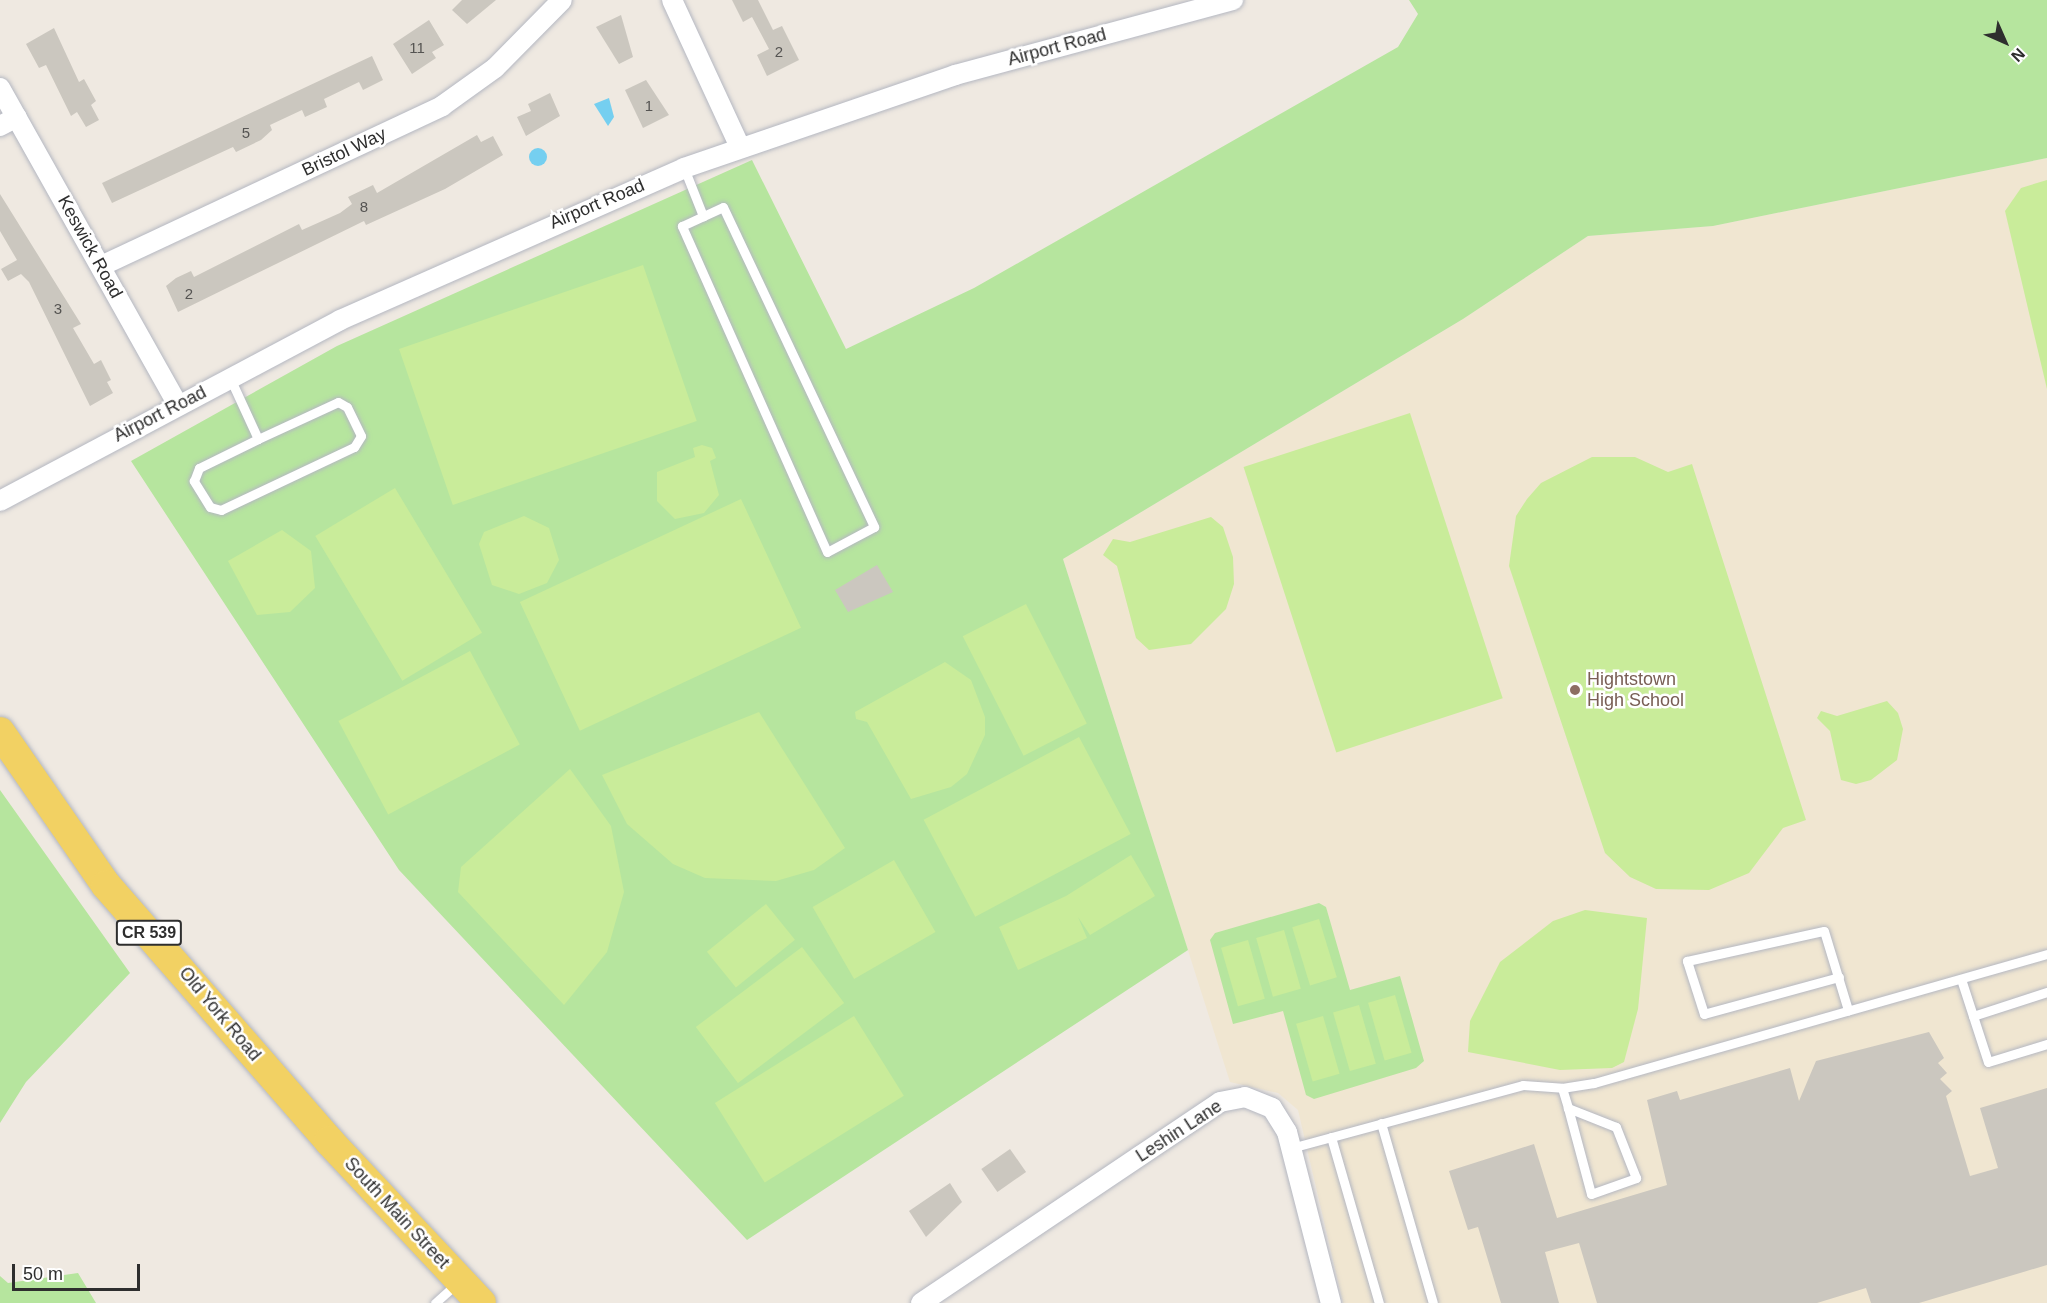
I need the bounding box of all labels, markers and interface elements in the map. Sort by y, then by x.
north arrow [1975,12,2035,72]
street label: Airport Road [1005,23,1109,71]
house number: 11 [409,39,425,57]
house number: 2 [775,43,783,61]
text: N [2008,45,2028,65]
house number: 1 [645,97,653,115]
street label: Bristol Way [298,123,390,181]
house number: 5 [242,124,250,142]
street label: Airport Road [546,174,648,234]
street label: Keswick Road [53,192,127,302]
house number: 8 [360,198,368,216]
house number: 2 [185,285,193,303]
house number: 3 [54,300,62,318]
street label: Airport Road [110,381,210,447]
place label: Hightstown High School [1587,669,1684,712]
marker: Hightstown High School [1568,683,1582,697]
road number: CR 539 [114,920,184,946]
street label: Old York Road [174,962,266,1066]
street label: Leshin Lane [1132,1095,1226,1167]
street label: South Main Street [340,1153,454,1273]
scale bar [15,1252,142,1290]
text: 50 m [23,1264,63,1284]

